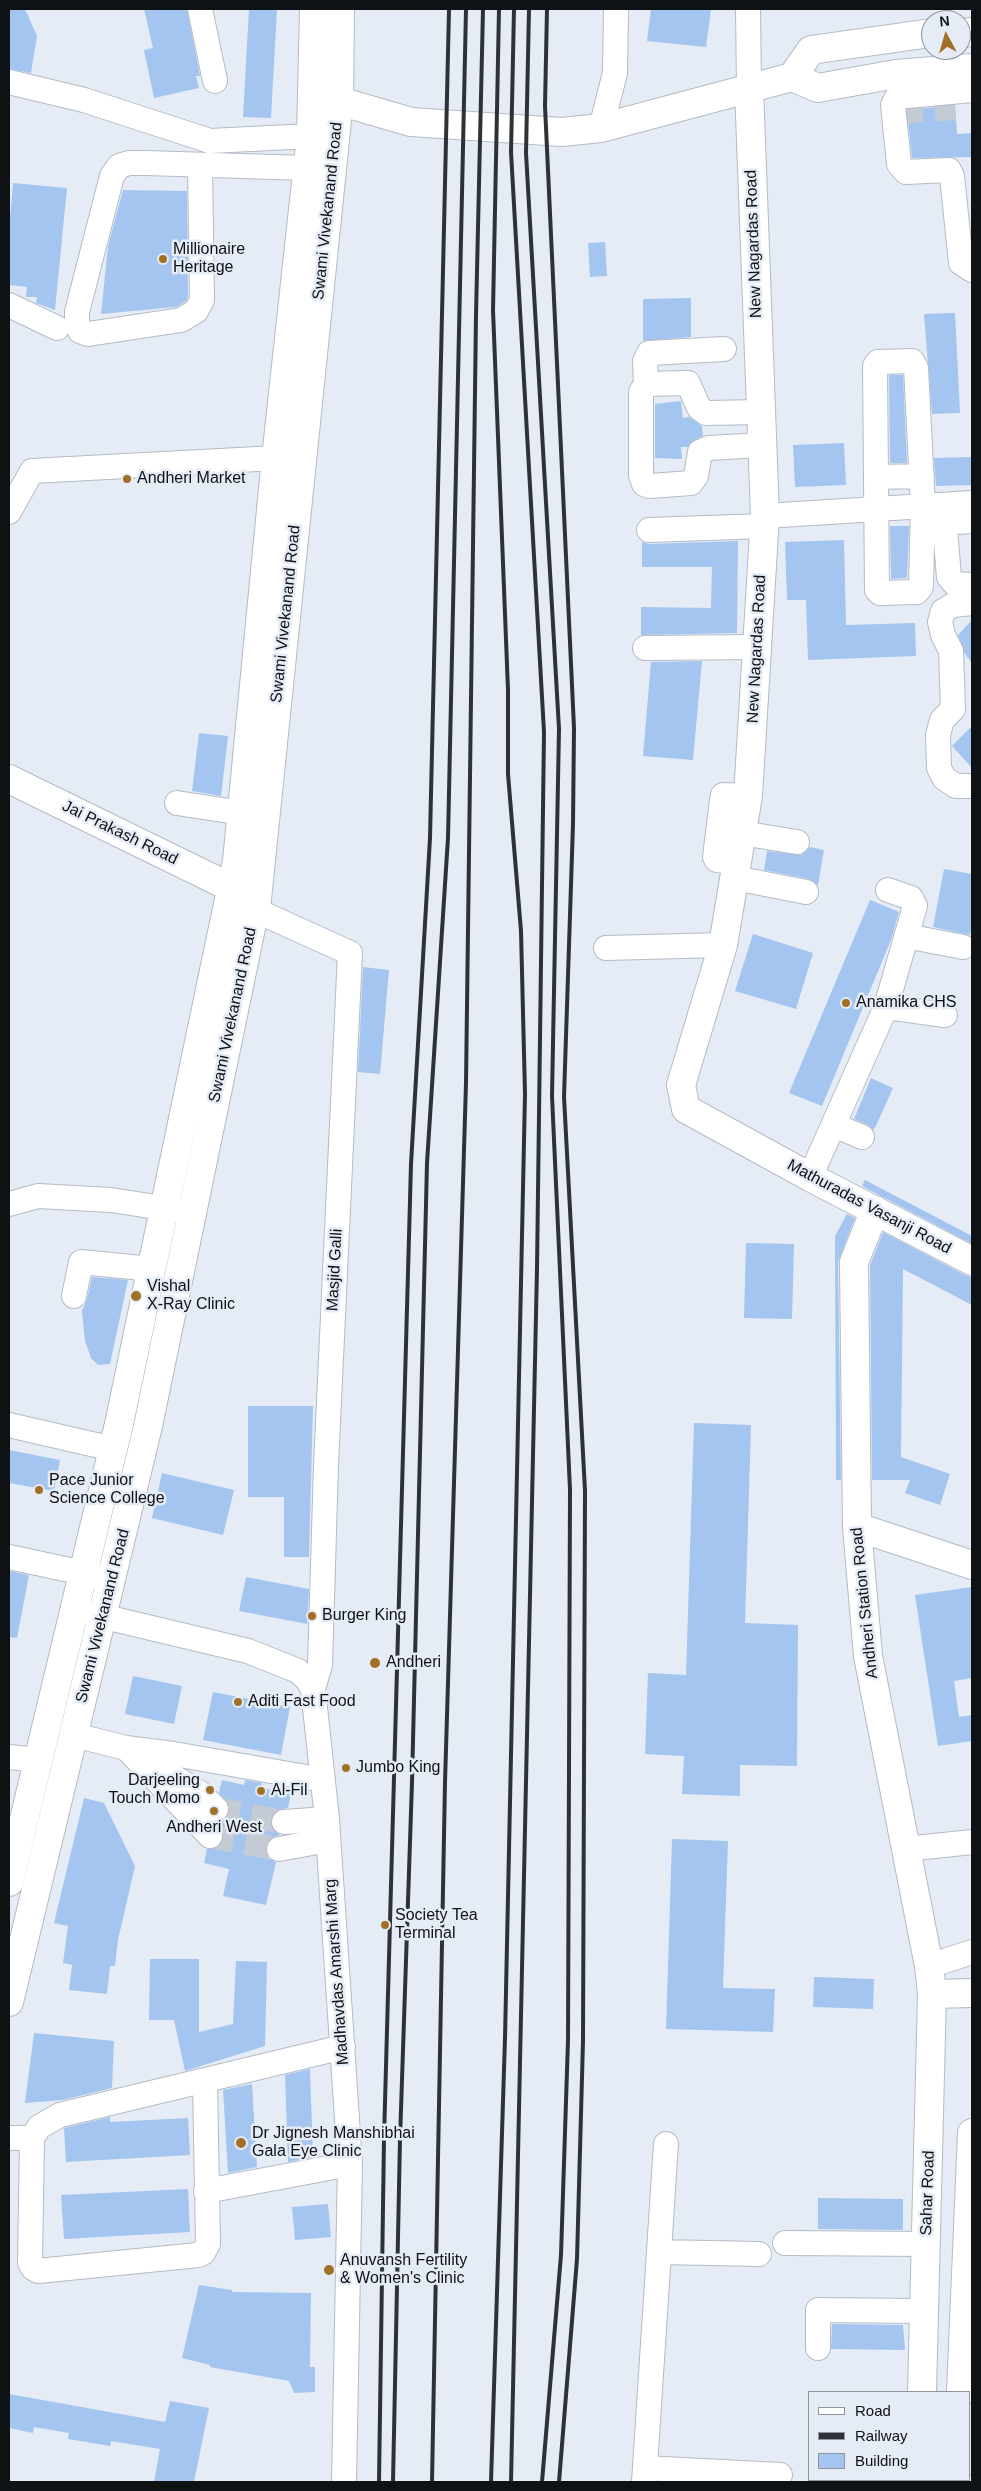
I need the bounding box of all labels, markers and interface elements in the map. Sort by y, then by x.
north arrow [921,10,971,60]
text: N [939,13,950,30]
street label: Swami Vivekanand Road [309,121,347,301]
street label: New Nagardas Road [742,169,766,319]
place label: Millionaire Heritage [173,240,245,278]
marker: Millionaire Heritage [157,253,169,265]
place label: Andheri Market [137,469,245,489]
marker: Andheri Market [121,473,133,485]
street label: Swami Vivekanand Road [267,524,305,704]
street label: New Nagardas Road [744,574,770,724]
street label: Jai Prakash Road [59,797,181,869]
street label: Swami Vivekanand Road [205,926,261,1104]
place label: Anamika CHS [856,993,956,1013]
marker: Anamika CHS [840,997,852,1009]
street label: Mathuradas Vasanji Road [784,1156,954,1258]
street label: Masjid Galli [323,1228,347,1312]
place label: Vishal X-Ray Clinic [147,1277,235,1315]
marker: Vishal X-Ray Clinic [129,1289,143,1303]
place label: Pace Junior Science College [49,1471,165,1509]
marker: Pace Junior Science College [33,1484,45,1496]
street label: Andheri Station Road [848,1526,882,1680]
street label: Swami Vivekanand Road [72,1527,134,1705]
place label: Burger King [322,1606,406,1626]
marker: Burger King [306,1610,318,1622]
place label: Andheri [386,1653,441,1673]
marker: Andheri [368,1656,382,1670]
place label: Aditi Fast Food [248,1692,356,1712]
marker: Aditi Fast Food [232,1696,244,1708]
place label: Jumbo King [356,1758,440,1778]
marker: Jumbo King [340,1762,352,1774]
place label: Darjeeling Touch Momo [108,1771,200,1809]
place label: Al-Fil [271,1781,307,1801]
marker: Darjeeling Touch Momo [204,1784,216,1796]
marker: Al-Fil [255,1785,267,1797]
marker: Andheri West [208,1805,220,1817]
place label: Andheri West [166,1818,262,1838]
street label: Madhavdas Amarshi Marg [321,1878,353,2066]
place label: Society Tea Terminal [395,1906,478,1944]
marker: Society Tea Terminal [379,1919,391,1931]
place label: Dr Jignesh Manshibhai Gala Eye Clinic [252,2124,415,2162]
marker: Dr Jignesh Manshibhai Gala Eye Clinic [234,2136,248,2150]
street label: Sahar Road [917,2150,939,2236]
place label: Anuvansh Fertility & Women's Clinic [340,2251,467,2289]
marker: Anuvansh Fertility & Women's Clinic [322,2263,336,2277]
legend [808,2391,971,2481]
text: Road [855,2402,891,2419]
text: Railway [855,2427,908,2444]
text: Building [855,2452,908,2469]

